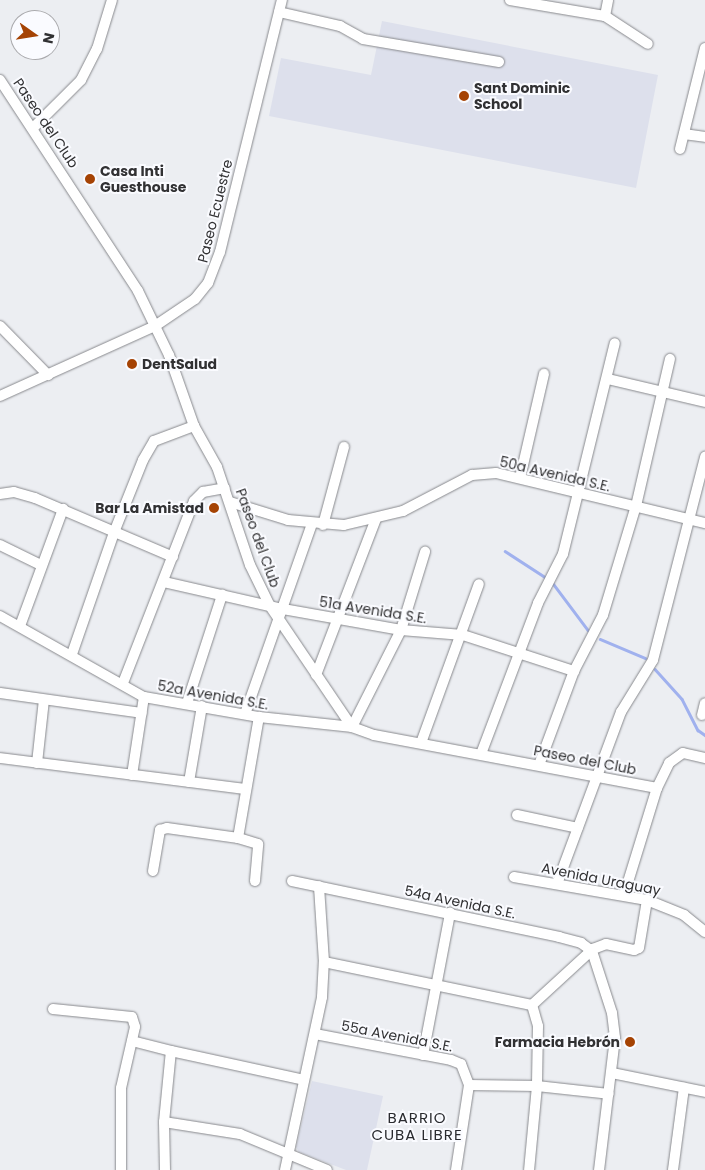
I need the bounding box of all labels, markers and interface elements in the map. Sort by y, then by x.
north arrow [10,10,60,60]
text: N [38,31,60,46]
street label: Paseo del Club [10,75,82,171]
place label: Sant Dominic School [474,80,570,112]
marker: Sant Dominic School [458,90,470,102]
street label: Paseo Ecuestre [194,158,236,264]
place label: Casa Inti Guesthouse [100,163,186,196]
marker: Casa Inti Guesthouse [84,173,96,185]
place label: DentSalud [142,356,217,372]
marker: DentSalud [126,358,138,370]
street label: 50a Avenida S.E. [498,453,612,495]
street label: Paseo del Club [232,486,284,590]
place label: Bar La Amistad [95,500,204,516]
marker: Bar La Amistad [208,502,220,514]
street label: 51a Avenida S.E. [318,593,428,627]
street label: 52a Avenida S.E. [156,677,270,713]
street label: Paseo del Club [532,742,638,778]
street label: Avenida Uraguay [540,859,662,899]
street label: 54a Avenida S.E. [403,882,517,922]
street label: 55a Avenida S.E. [340,1017,454,1055]
place label: Farmacia Hebrón [495,1034,620,1050]
marker: Farmacia Hebrón [624,1036,636,1048]
district label: BARRIO CUBA LIBRE [370,1108,464,1143]

